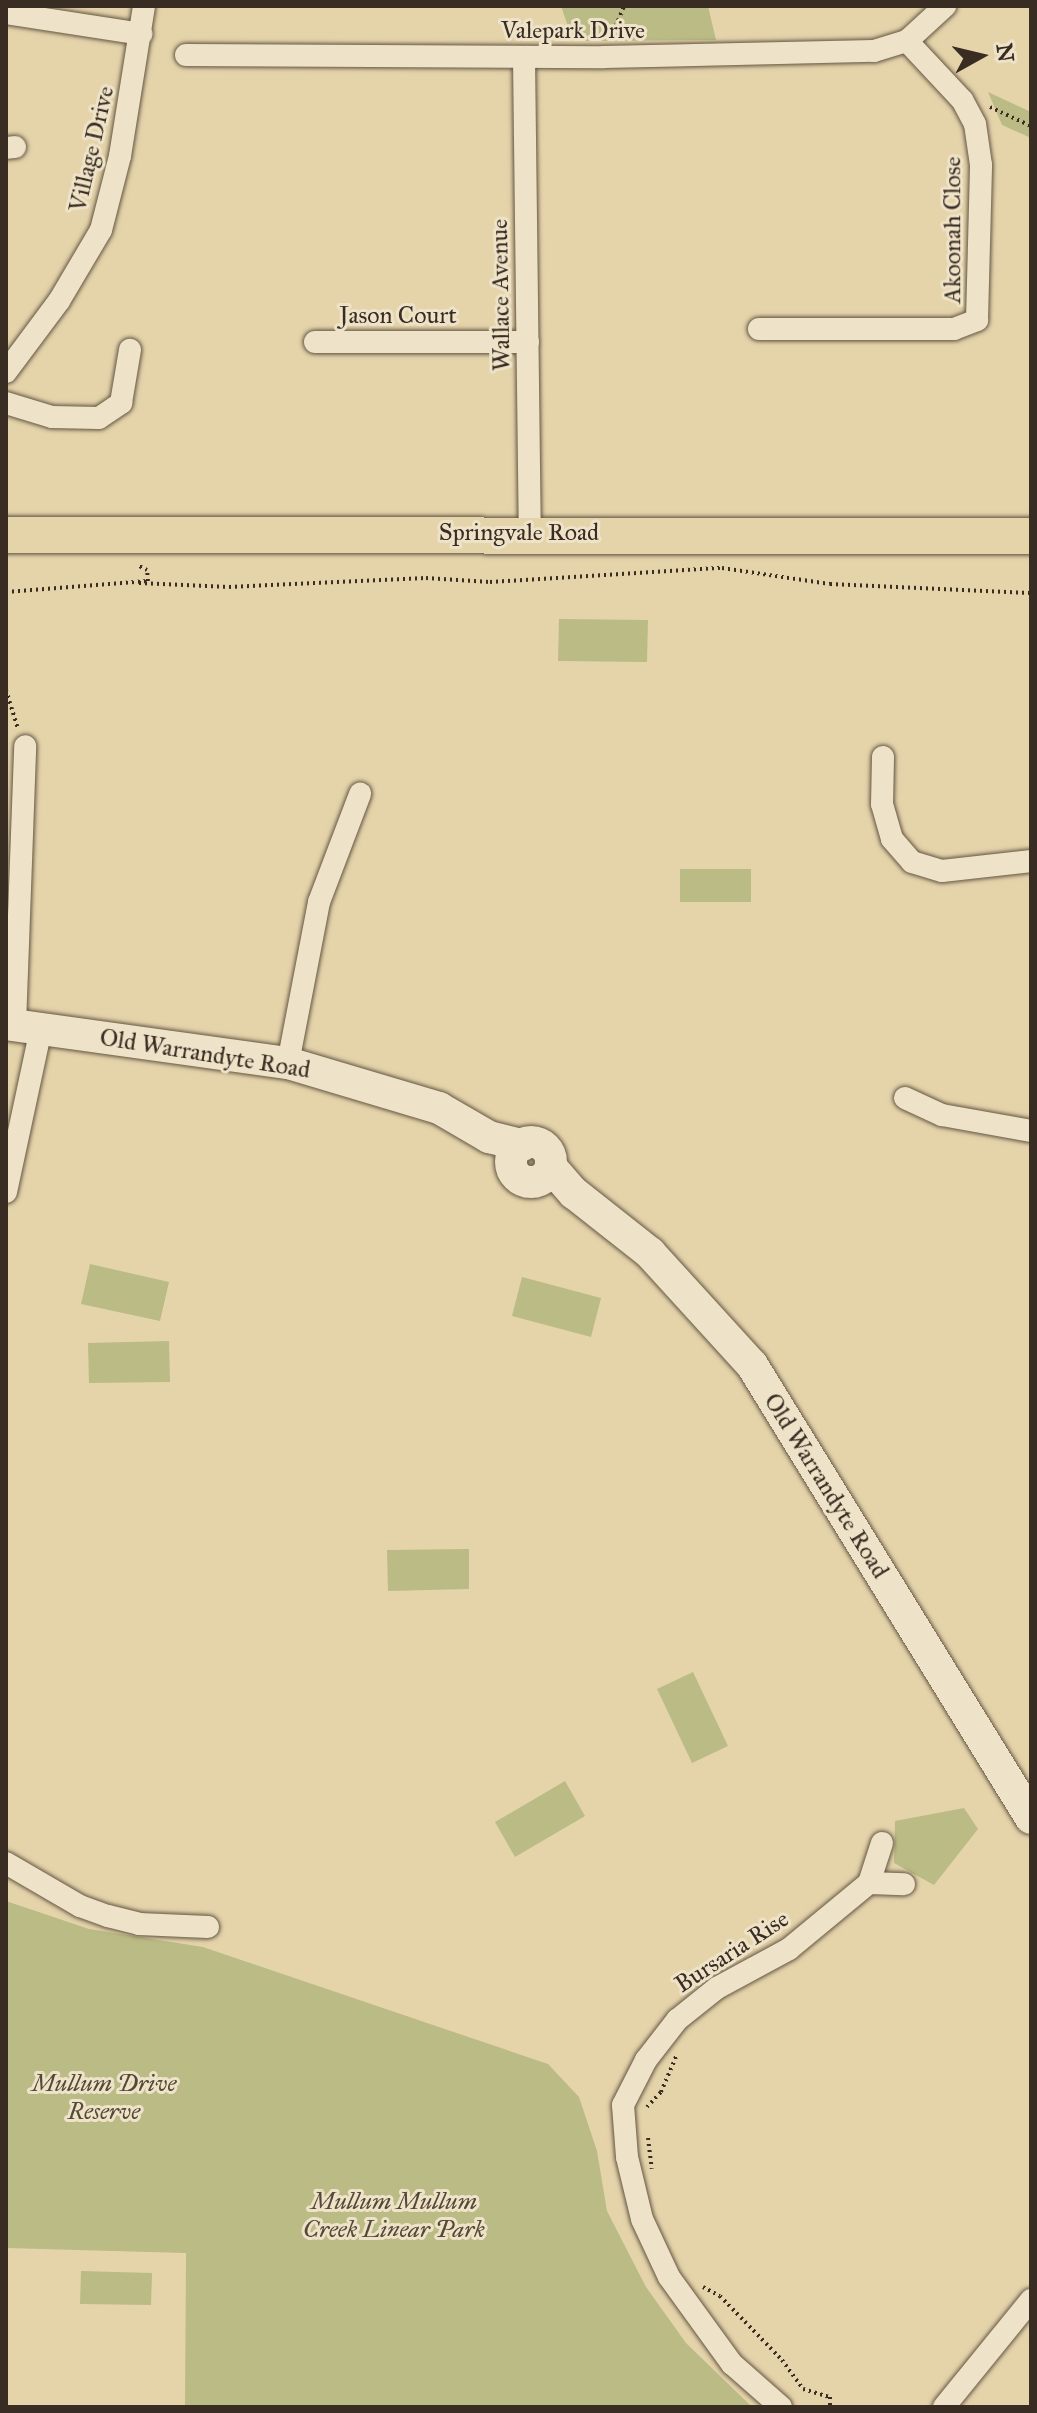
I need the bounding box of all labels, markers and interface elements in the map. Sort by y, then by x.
north arrow [941,16,1021,96]
street label: Valepark Drive [501,17,645,45]
text: N [991,41,1020,64]
street label: Village Drive [64,83,120,215]
street label: Akoonah Close [939,156,967,304]
street label: Wallace Avenue [485,219,517,371]
street label: Jason Court [339,302,457,330]
street label: Springvale Road [439,519,599,547]
street label: Old Warrandyte Road [98,1023,312,1085]
street label: Old Warrandyte Road [757,1388,895,1584]
street label: Bursaria Rise [670,1905,794,1999]
park label: Mullum Drive Reserve [32,2070,176,2126]
park label: Mullum Mullum Creek Linear Park [303,2188,485,2244]

